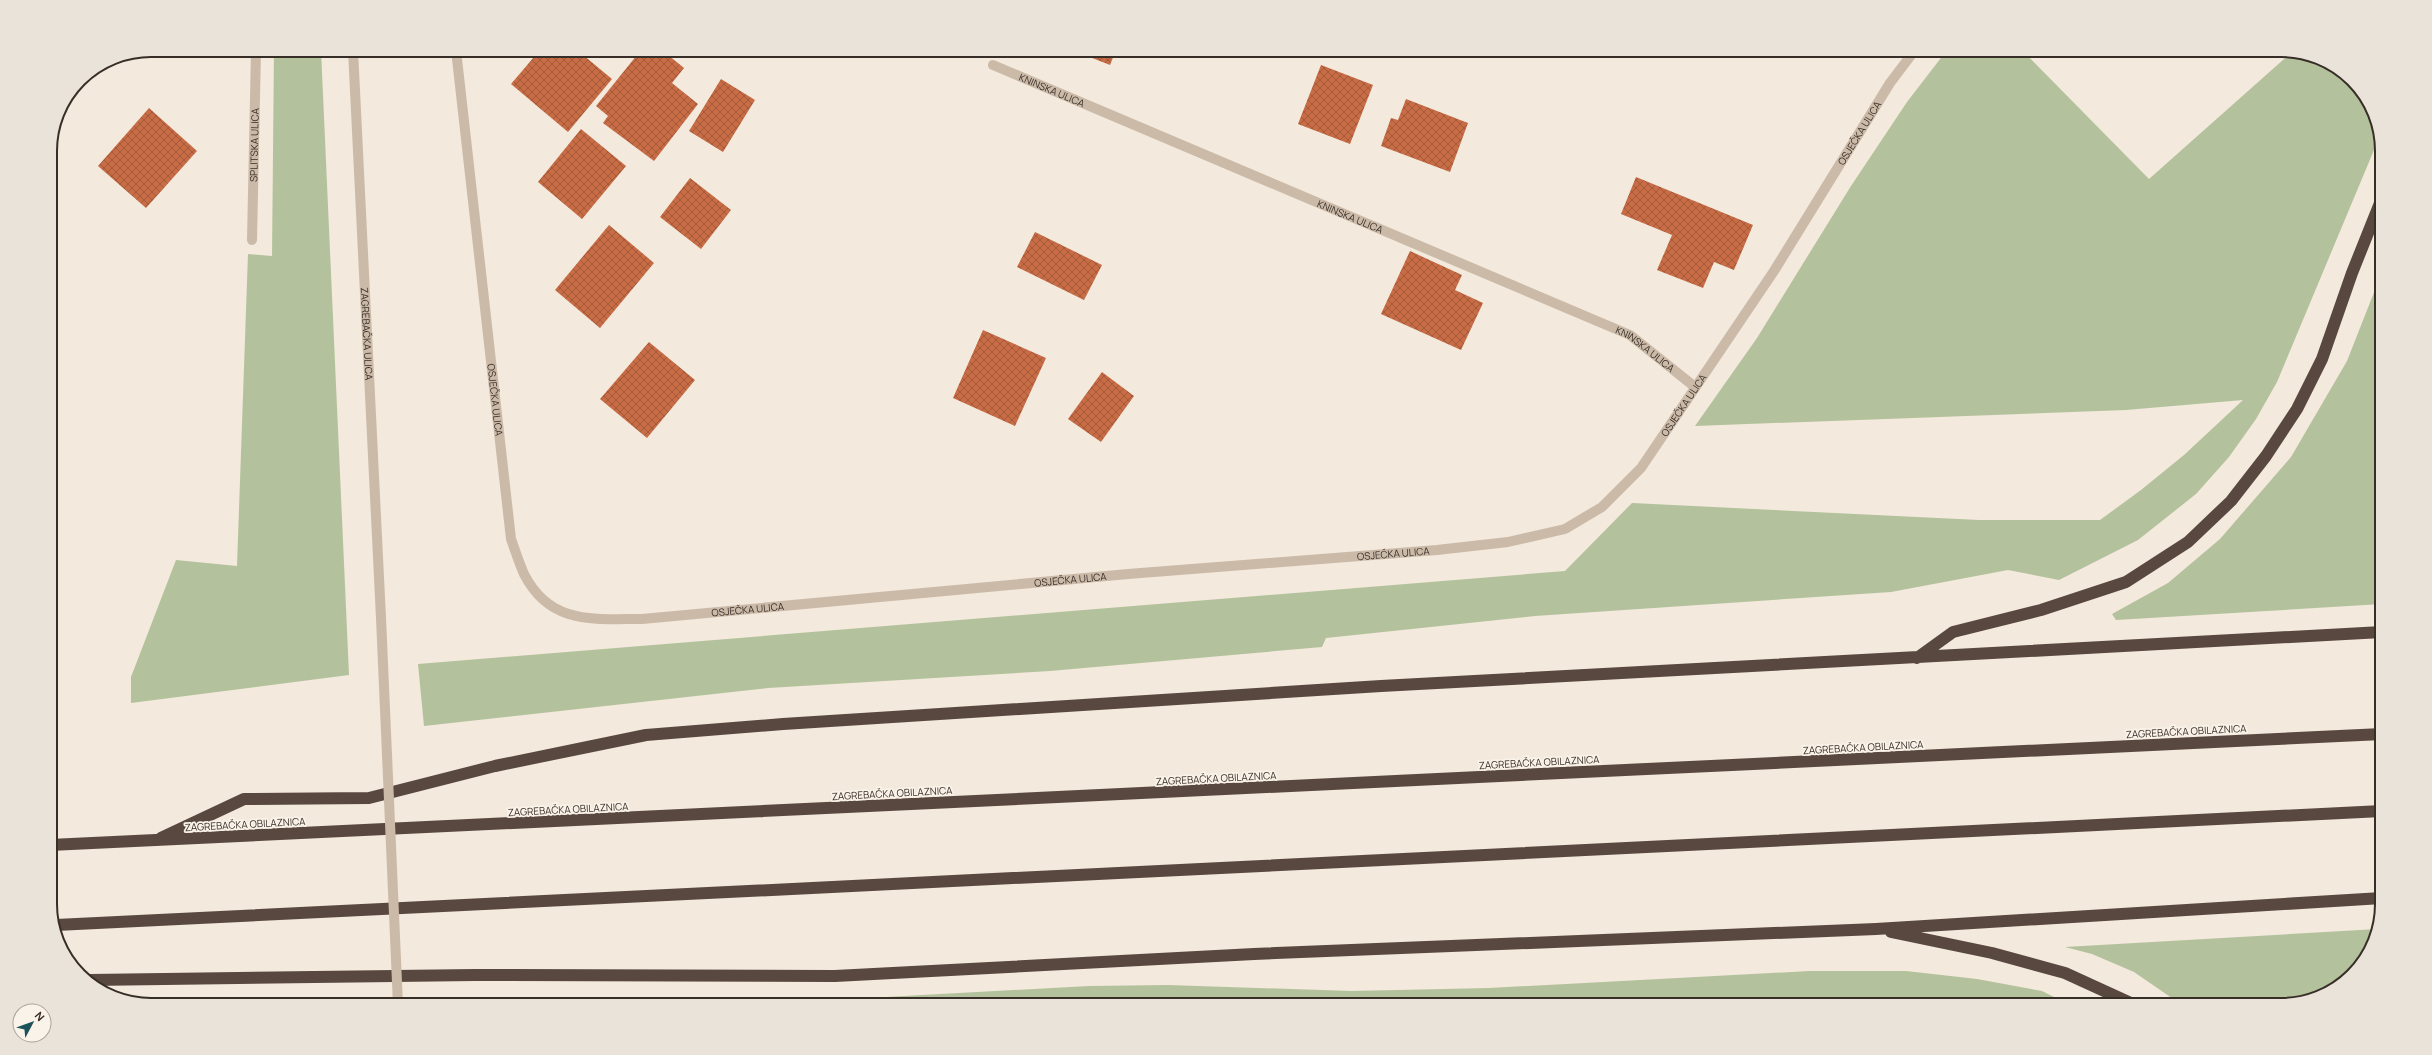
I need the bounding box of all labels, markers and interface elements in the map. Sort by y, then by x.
street label: KNINSKA ULICA [1017,70,1088,110]
street label: OSJEČKA ULICA [1834,98,1885,168]
street label: SPLITSKA ULICA [246,107,262,182]
street label: KNINSKA ULICA [1315,196,1386,237]
street label: ZAGREBAČKA ULICA [358,287,376,381]
street label: KNINSKA ULICA [1613,323,1678,375]
street label: OSJEČKA ULICA [484,363,506,437]
street label: OSJEČKA ULICA [1657,370,1710,439]
street label: OSJEČKA ULICA [1356,544,1431,563]
street label: OSJEČKA ULICA [1033,569,1108,590]
street label: OSJEČKA ULICA [711,599,785,620]
street label: ZAGREBAČKA OBILAZNICA [2125,721,2247,741]
street label: ZAGREBAČKA OBILAZNICA [1802,737,1924,757]
street label: ZAGREBAČKA OBILAZNICA [1478,752,1600,772]
street label: ZAGREBAČKA OBILAZNICA [1155,768,1277,788]
street label: ZAGREBAČKA OBILAZNICA [831,783,953,803]
street label: ZAGREBAČKA OBILAZNICA [507,799,629,819]
street label: ZAGREBAČKA OBILAZNICA [184,814,306,834]
north arrow [12,1003,52,1043]
text: N [32,1008,48,1024]

